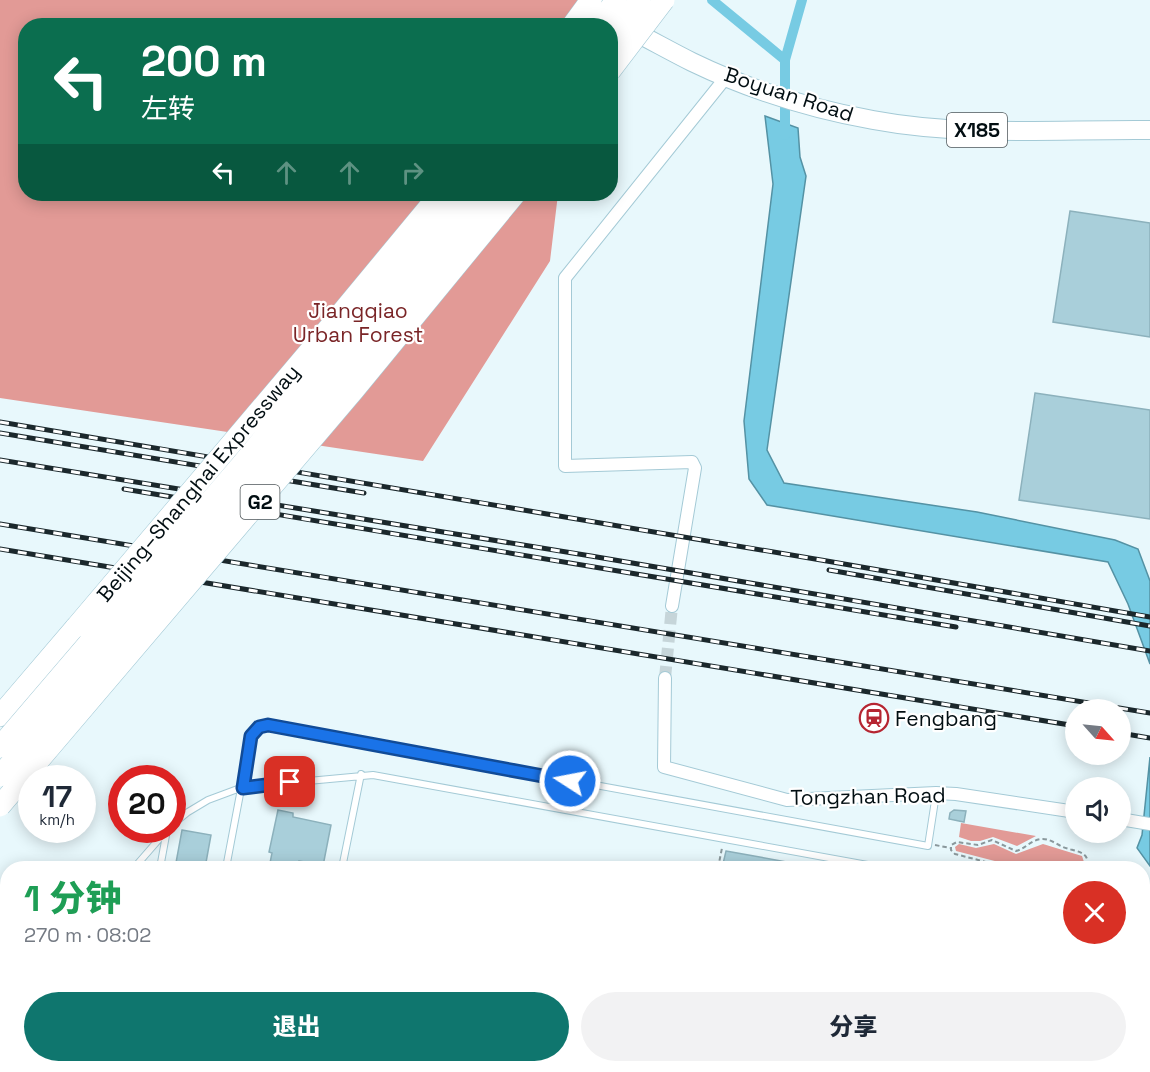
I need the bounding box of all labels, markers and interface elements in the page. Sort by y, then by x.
text: 200 m [141,35,267,88]
icon: left [42,42,120,120]
street label: Boyuan Road [721,60,857,128]
text: 左转 [141,91,195,126]
road number: X185 [947,113,1007,147]
icon: left [207,156,240,189]
icon: ahead [270,156,303,189]
icon: ahead [333,156,366,189]
icon: right [396,156,429,189]
park label: Jiangqiao Urban Forest [293,297,423,348]
street label: Beijing–Shanghai Expressway [91,359,305,607]
road number: G2 [240,485,280,519]
north arrow [1065,699,1131,765]
map controls [1065,699,1131,843]
station icon: Fengbang [858,702,890,734]
place label: Fengbang [895,705,997,732]
position arrow [538,749,602,813]
pin [264,756,315,807]
speed limit sign: 20 [108,765,186,843]
icon: arrive [273,765,306,798]
text: 17 [42,777,72,816]
button: sound [1065,777,1131,843]
street label: Tongzhan Road [790,781,946,811]
text: km/h [39,810,75,829]
text: 1 分钟 [24,876,121,922]
button: close [1063,881,1126,944]
text: 270 m · 08:02 [24,922,151,948]
button: 退出 [24,992,569,1061]
button: 分享 [581,992,1126,1061]

